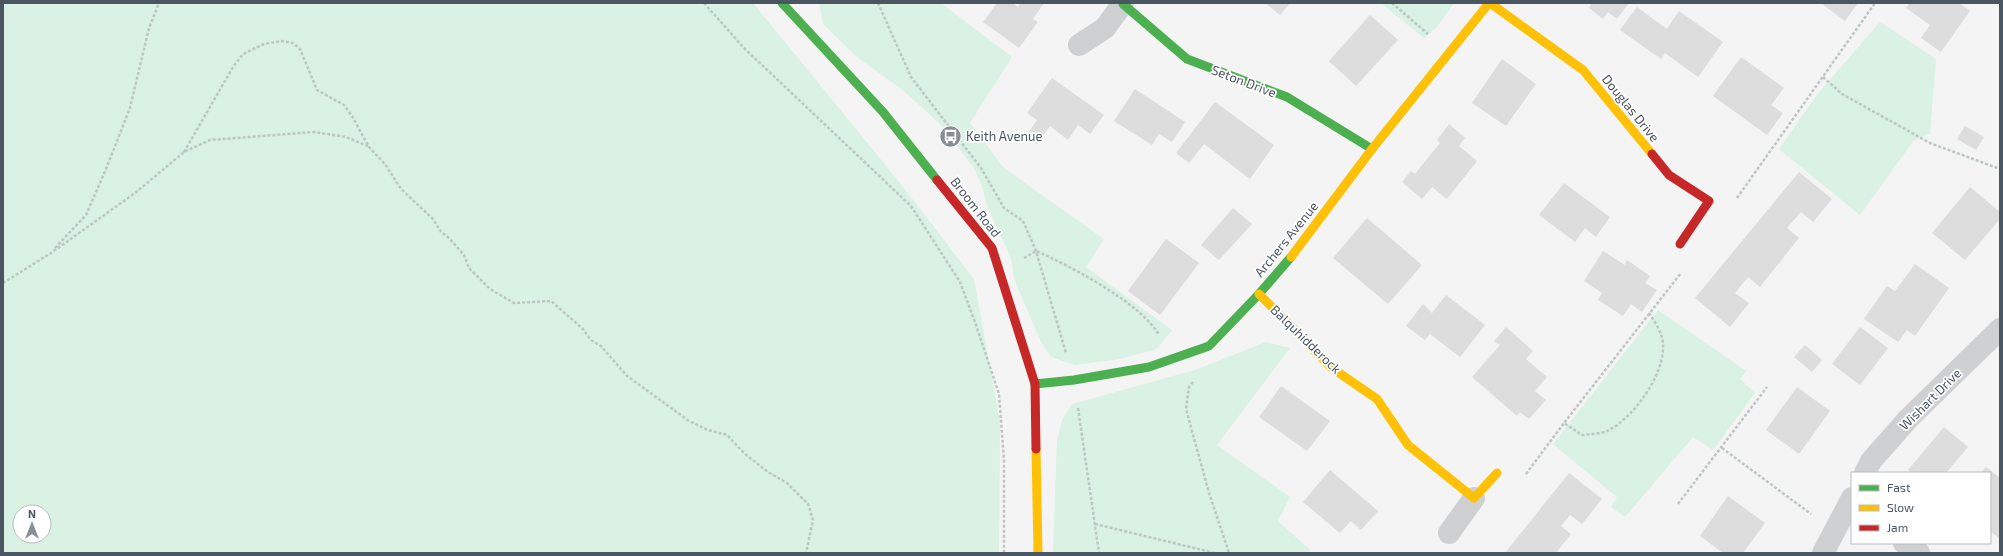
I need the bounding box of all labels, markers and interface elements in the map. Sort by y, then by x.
street label: Seton Drive [1209,61,1279,101]
street label: Douglas Drive [1599,71,1663,145]
bus stop icon: Keith Avenue [938,123,964,149]
place label: Keith Avenue [966,128,1042,144]
street label: Broom Road [947,174,1005,240]
street label: Archers Avenue [1251,198,1321,280]
street label: Balquhidderock [1267,301,1345,377]
street label: Wishart Drive [1896,365,1964,433]
legend [1851,472,1991,544]
text: Fast [1887,480,1911,494]
text: Slow [1887,500,1914,514]
north arrow [12,504,52,544]
text: N [28,507,36,520]
text: Jam [1887,520,1908,534]

